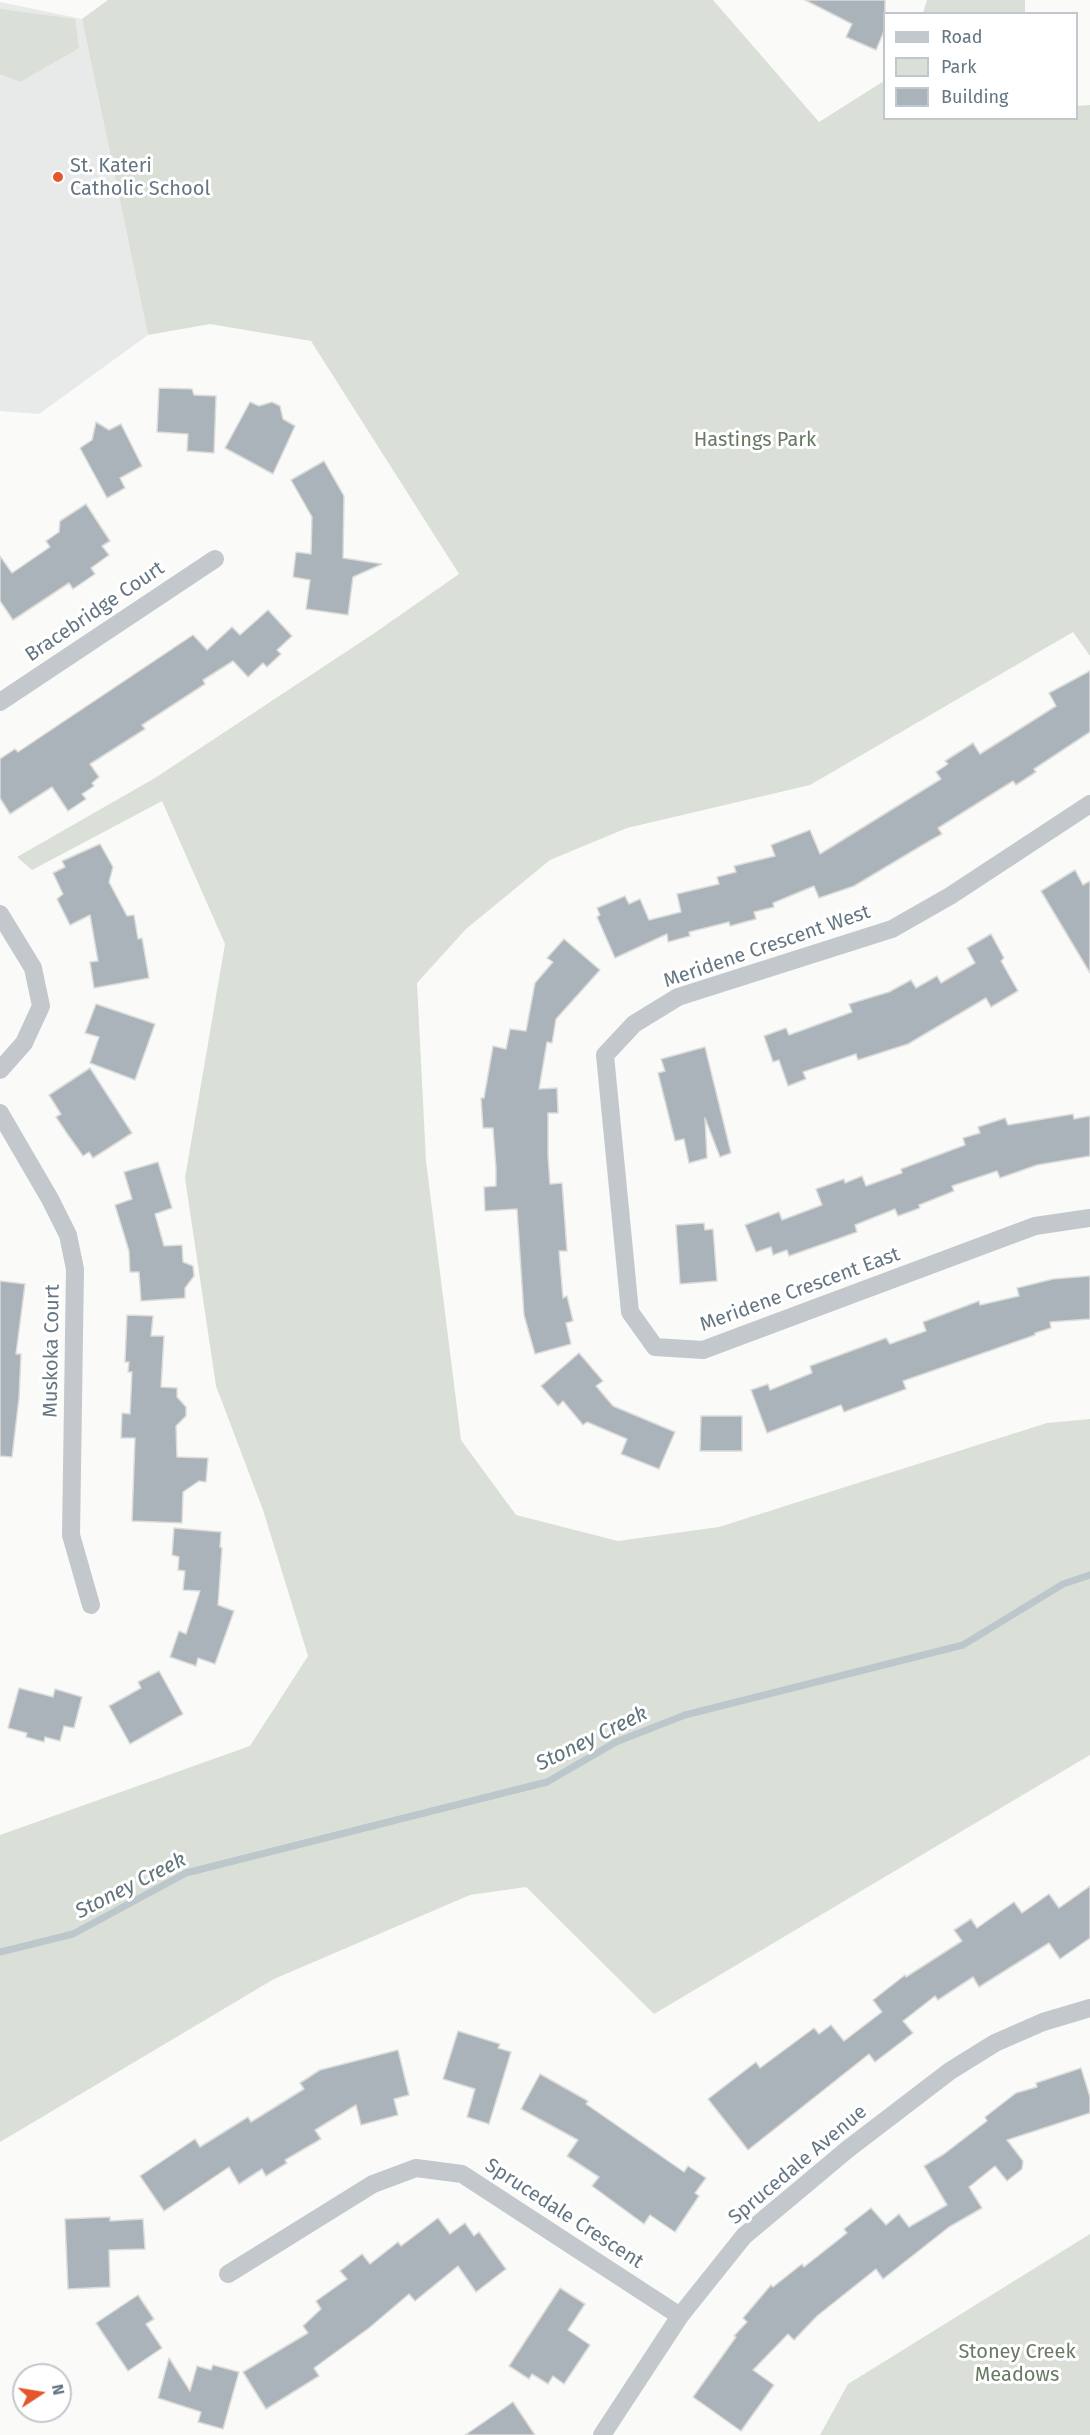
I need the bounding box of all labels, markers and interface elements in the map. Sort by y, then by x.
legend [883,12,1078,120]
text: Road [941,26,983,48]
text: Park [941,56,976,78]
text: Building [941,86,1008,108]
place label: St. Kateri Catholic School [70,154,210,201]
marker: St. Kateri Catholic School [51,170,65,184]
park label: Hastings Park [694,428,816,452]
street label: Bracebridge Court [21,557,169,667]
street label: Meridene Crescent West [661,900,873,994]
street label: Meridene Crescent East [697,1243,903,1337]
street label: Muskoka Court [39,1284,65,1418]
water label: Stoney Creek [532,1701,652,1777]
water label: Stoney Creek [71,1847,191,1925]
street label: Sprucedale Avenue [724,2100,872,2230]
street label: Sprucedale Crescent [480,2154,648,2274]
park label: Stoney Creek Meadows [958,2340,1076,2387]
north arrow [12,2363,72,2423]
text: N [48,2382,69,2397]

